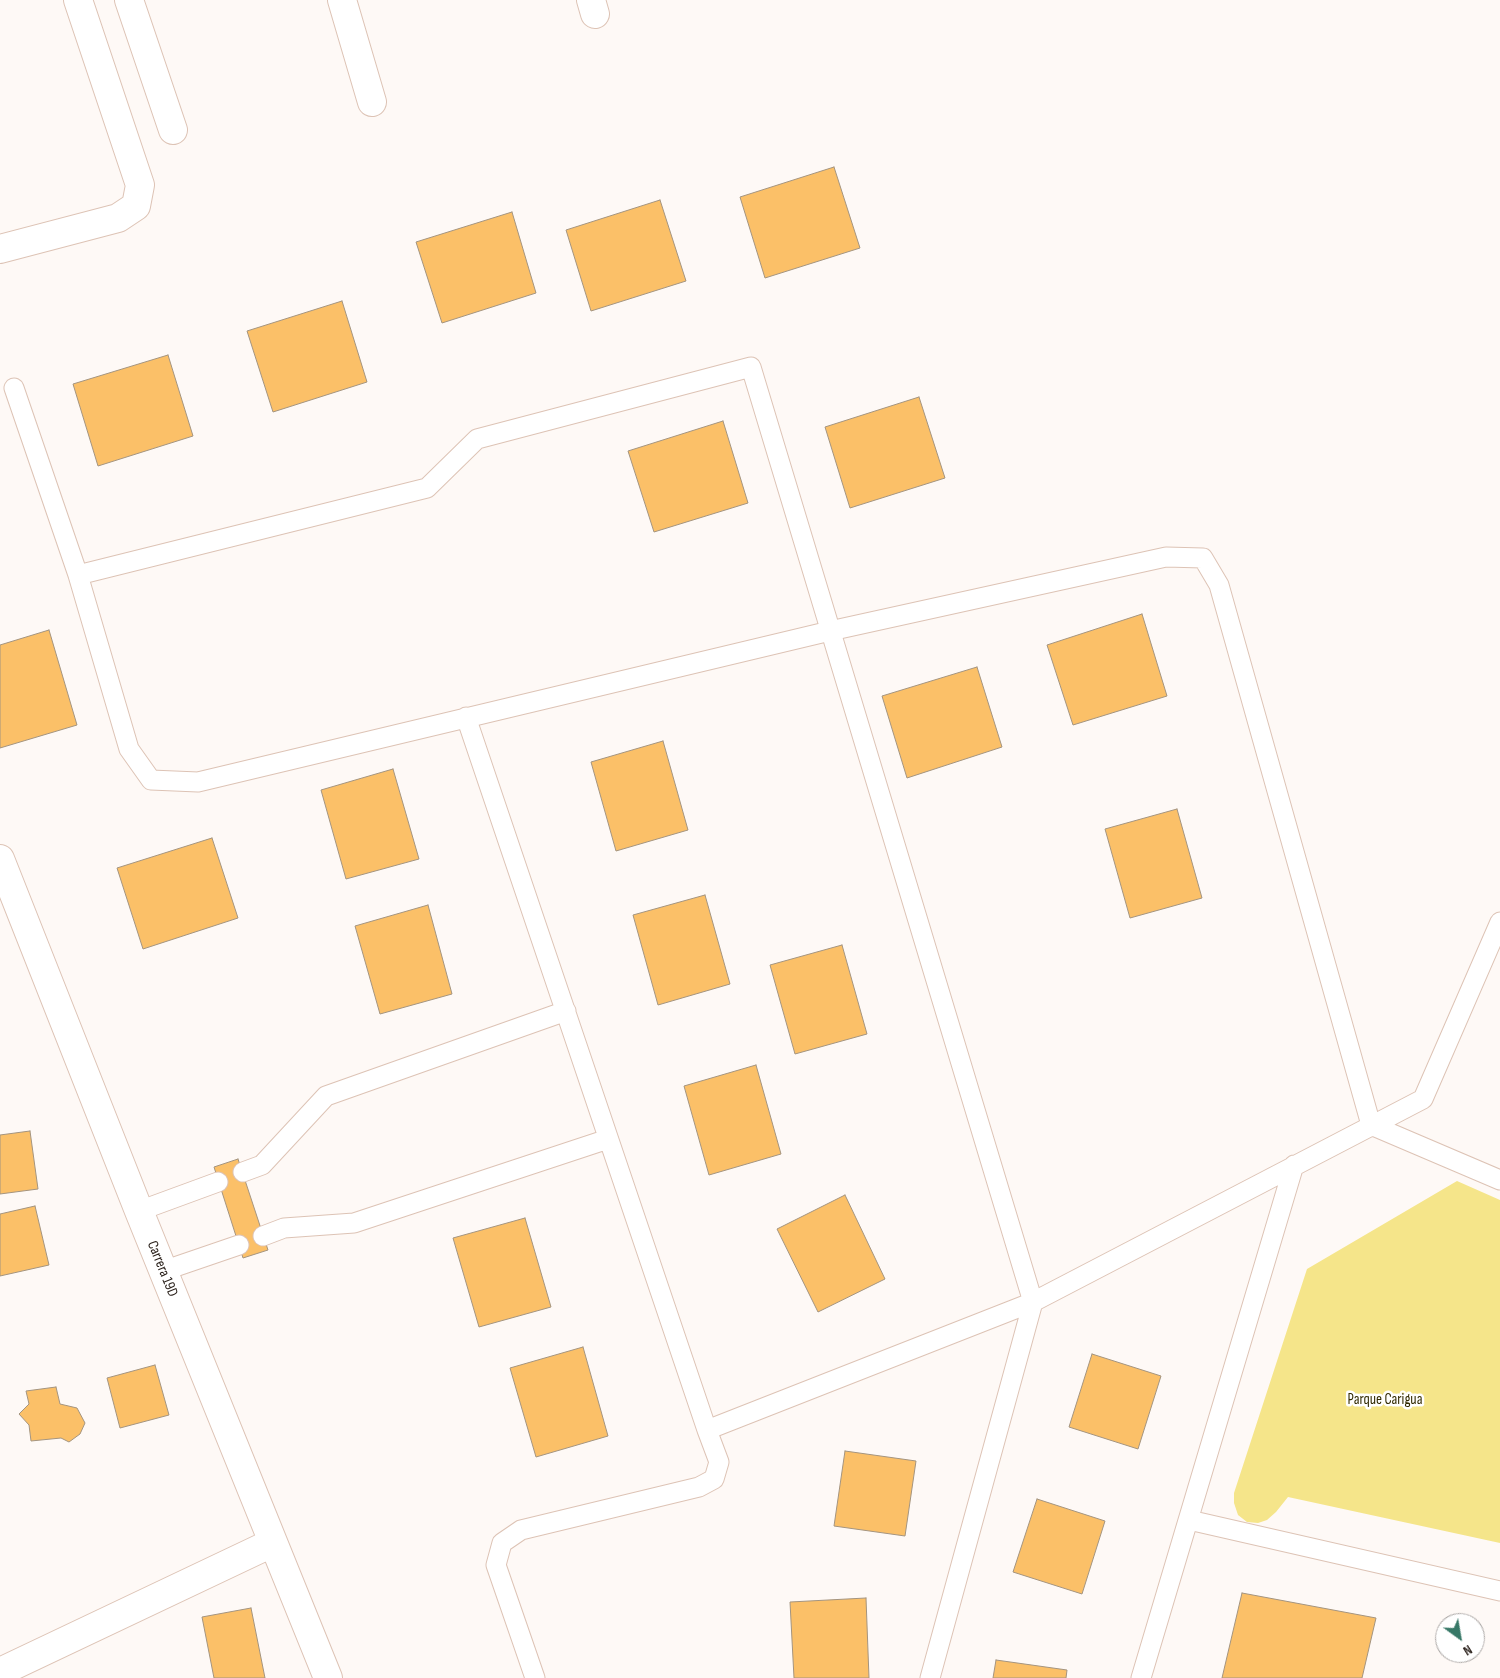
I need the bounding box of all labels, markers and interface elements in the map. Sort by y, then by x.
street label: Carrera 19D [143,1238,181,1300]
park label: Parque Carigua [1348,1391,1422,1409]
north arrow [1435,1613,1485,1663]
text: N [1460,1641,1475,1659]

